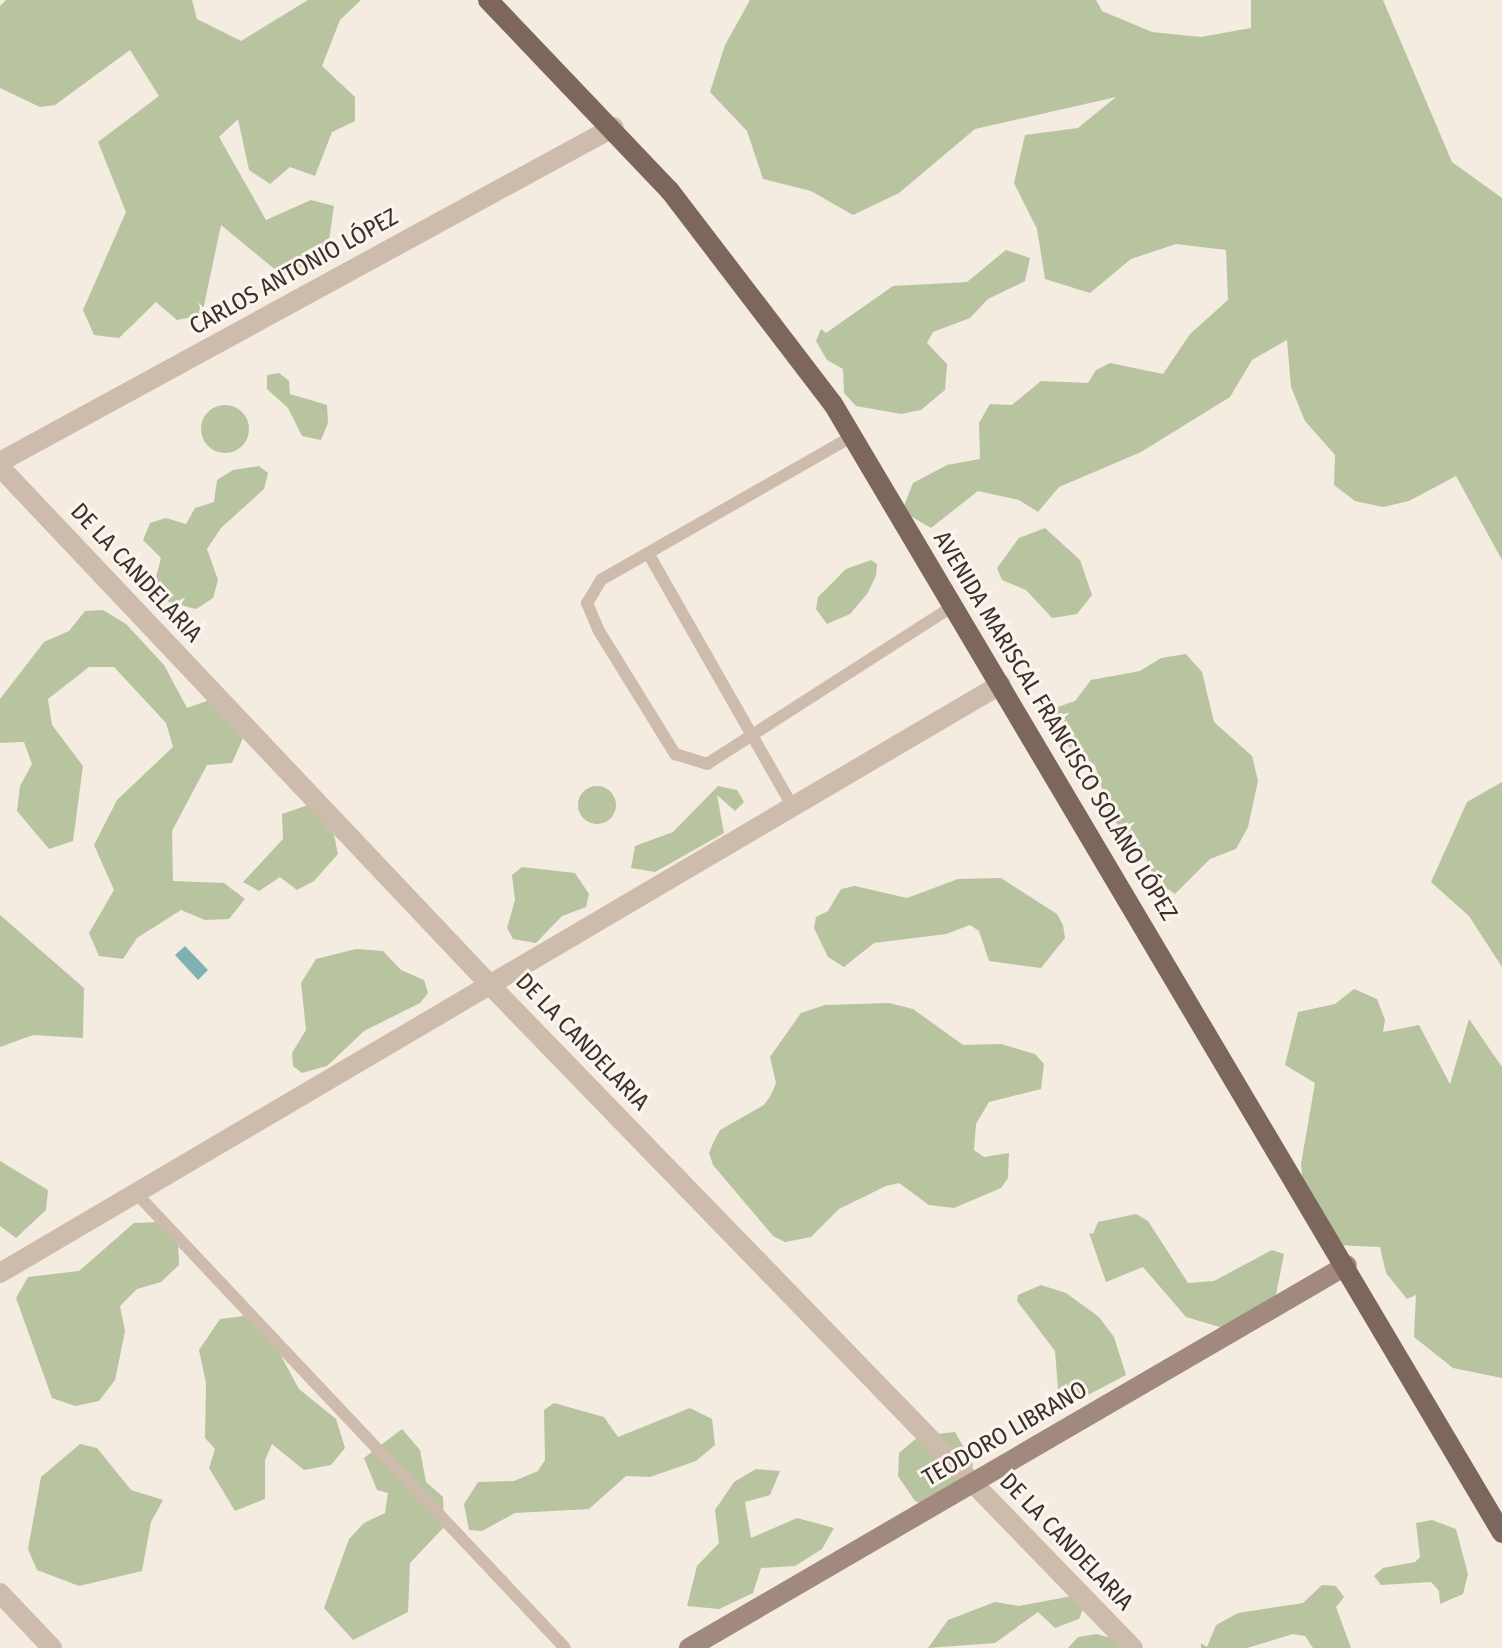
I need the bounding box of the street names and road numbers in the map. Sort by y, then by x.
street label: CARLOS ANTONIO LÓPEZ [185,203,403,341]
street label: DE LA CANDELARIA [64,498,208,648]
street label: AVENIDA MARISCAL FRANCISCO SOLANO LÓPEZ [927,526,1183,926]
street label: DE LA CANDELARIA [509,967,655,1117]
street label: TEODORO LIBRANO [918,1375,1092,1493]
street label: DE LA CANDELARIA [993,1467,1139,1617]

